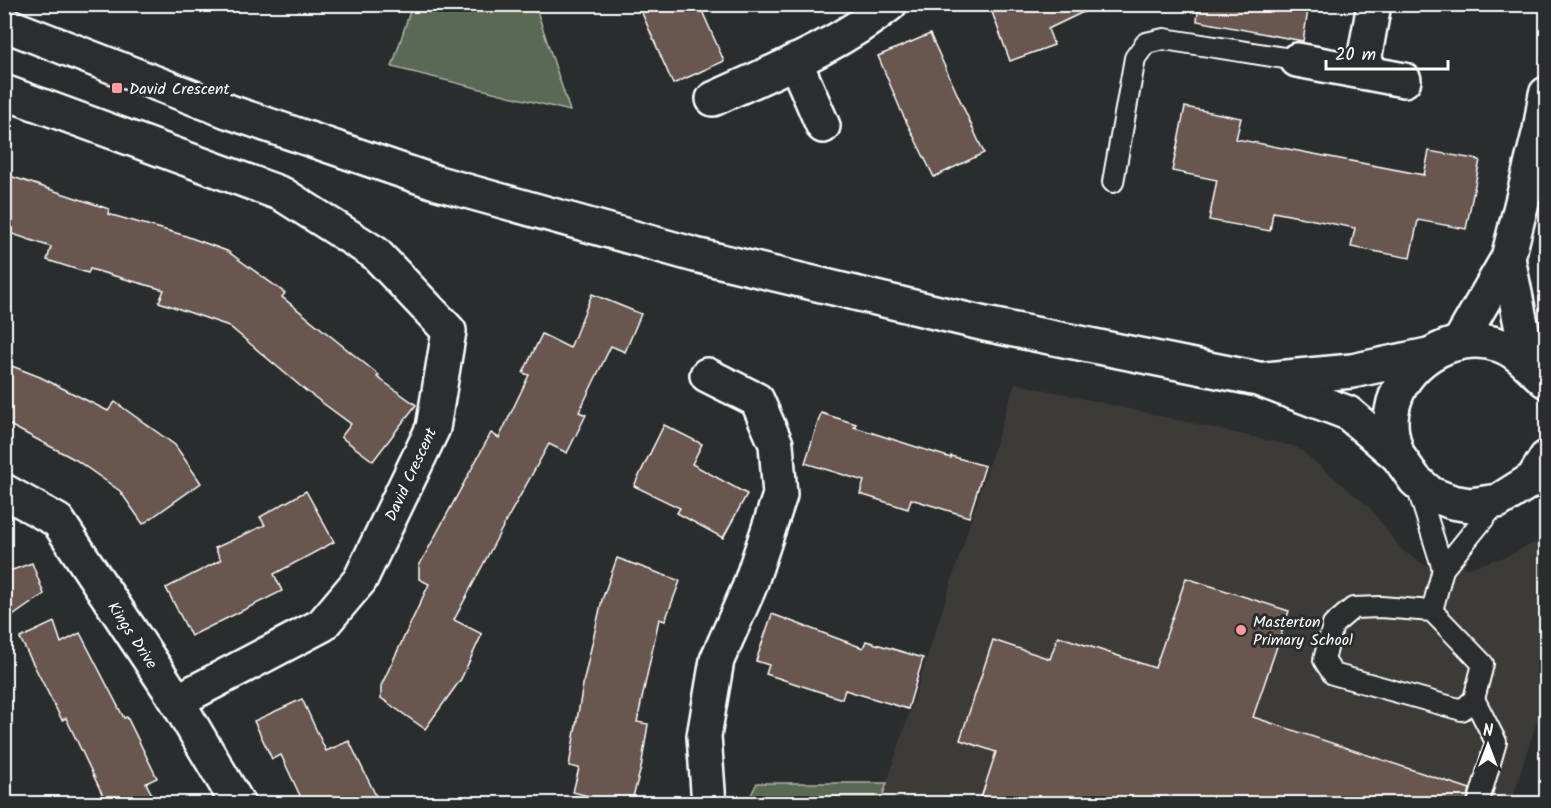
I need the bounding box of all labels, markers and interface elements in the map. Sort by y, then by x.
scale bar [1326,33,1448,71]
text: 20 m [1335,41,1376,70]
place label: David Crescent [129,77,231,102]
marker: David Crescent [110,81,124,95]
street label: David Crescent [379,423,444,526]
street label: Kings Drive [100,597,163,674]
place label: Masterton Primary School [1253,610,1353,653]
marker: Masterton Primary School [1234,623,1248,637]
north arrow [1458,715,1518,775]
text: N [1483,719,1493,744]

